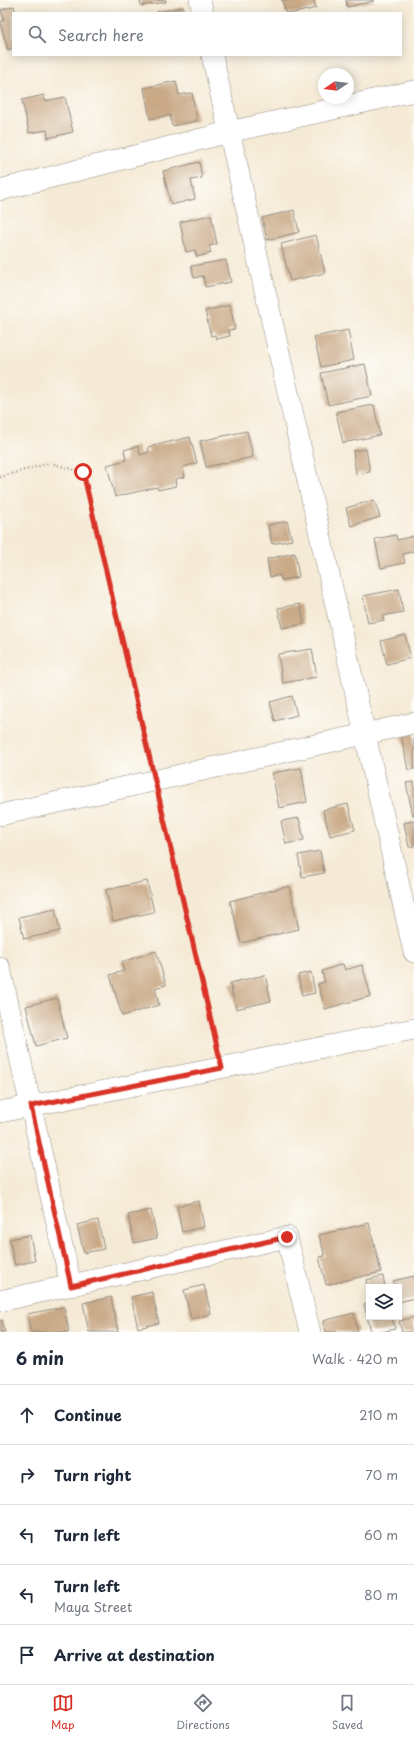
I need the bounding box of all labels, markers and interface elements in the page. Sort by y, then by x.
search box [12,12,402,56]
icon: search [26,23,48,45]
text: Search here [58,23,144,46]
north arrow [318,68,354,104]
route start [74,463,92,481]
route end [278,1228,296,1246]
map controls [366,1284,402,1320]
button: layers [366,1284,402,1320]
text: 6 min [16,1345,64,1371]
text: Walk · 420 m [312,1349,398,1368]
text: Continue [54,1403,122,1426]
icon: ahead [16,1404,38,1426]
text: 210 m [359,1405,398,1424]
text: Turn right [54,1463,131,1486]
icon: right [16,1464,38,1486]
text: 70 m [365,1465,398,1484]
text: Turn left [54,1523,120,1546]
icon: left [16,1524,38,1546]
text: 60 m [364,1525,398,1544]
text: Turn left [54,1574,120,1597]
icon: left [16,1584,38,1606]
text: 80 m [364,1585,398,1604]
text: Maya Street [54,1597,132,1616]
text: Arrive at destination [54,1643,215,1666]
icon: arrive [16,1644,38,1666]
tab: Map [51,1692,74,1733]
tab: Directions [176,1692,230,1733]
tab: Saved [332,1692,363,1733]

